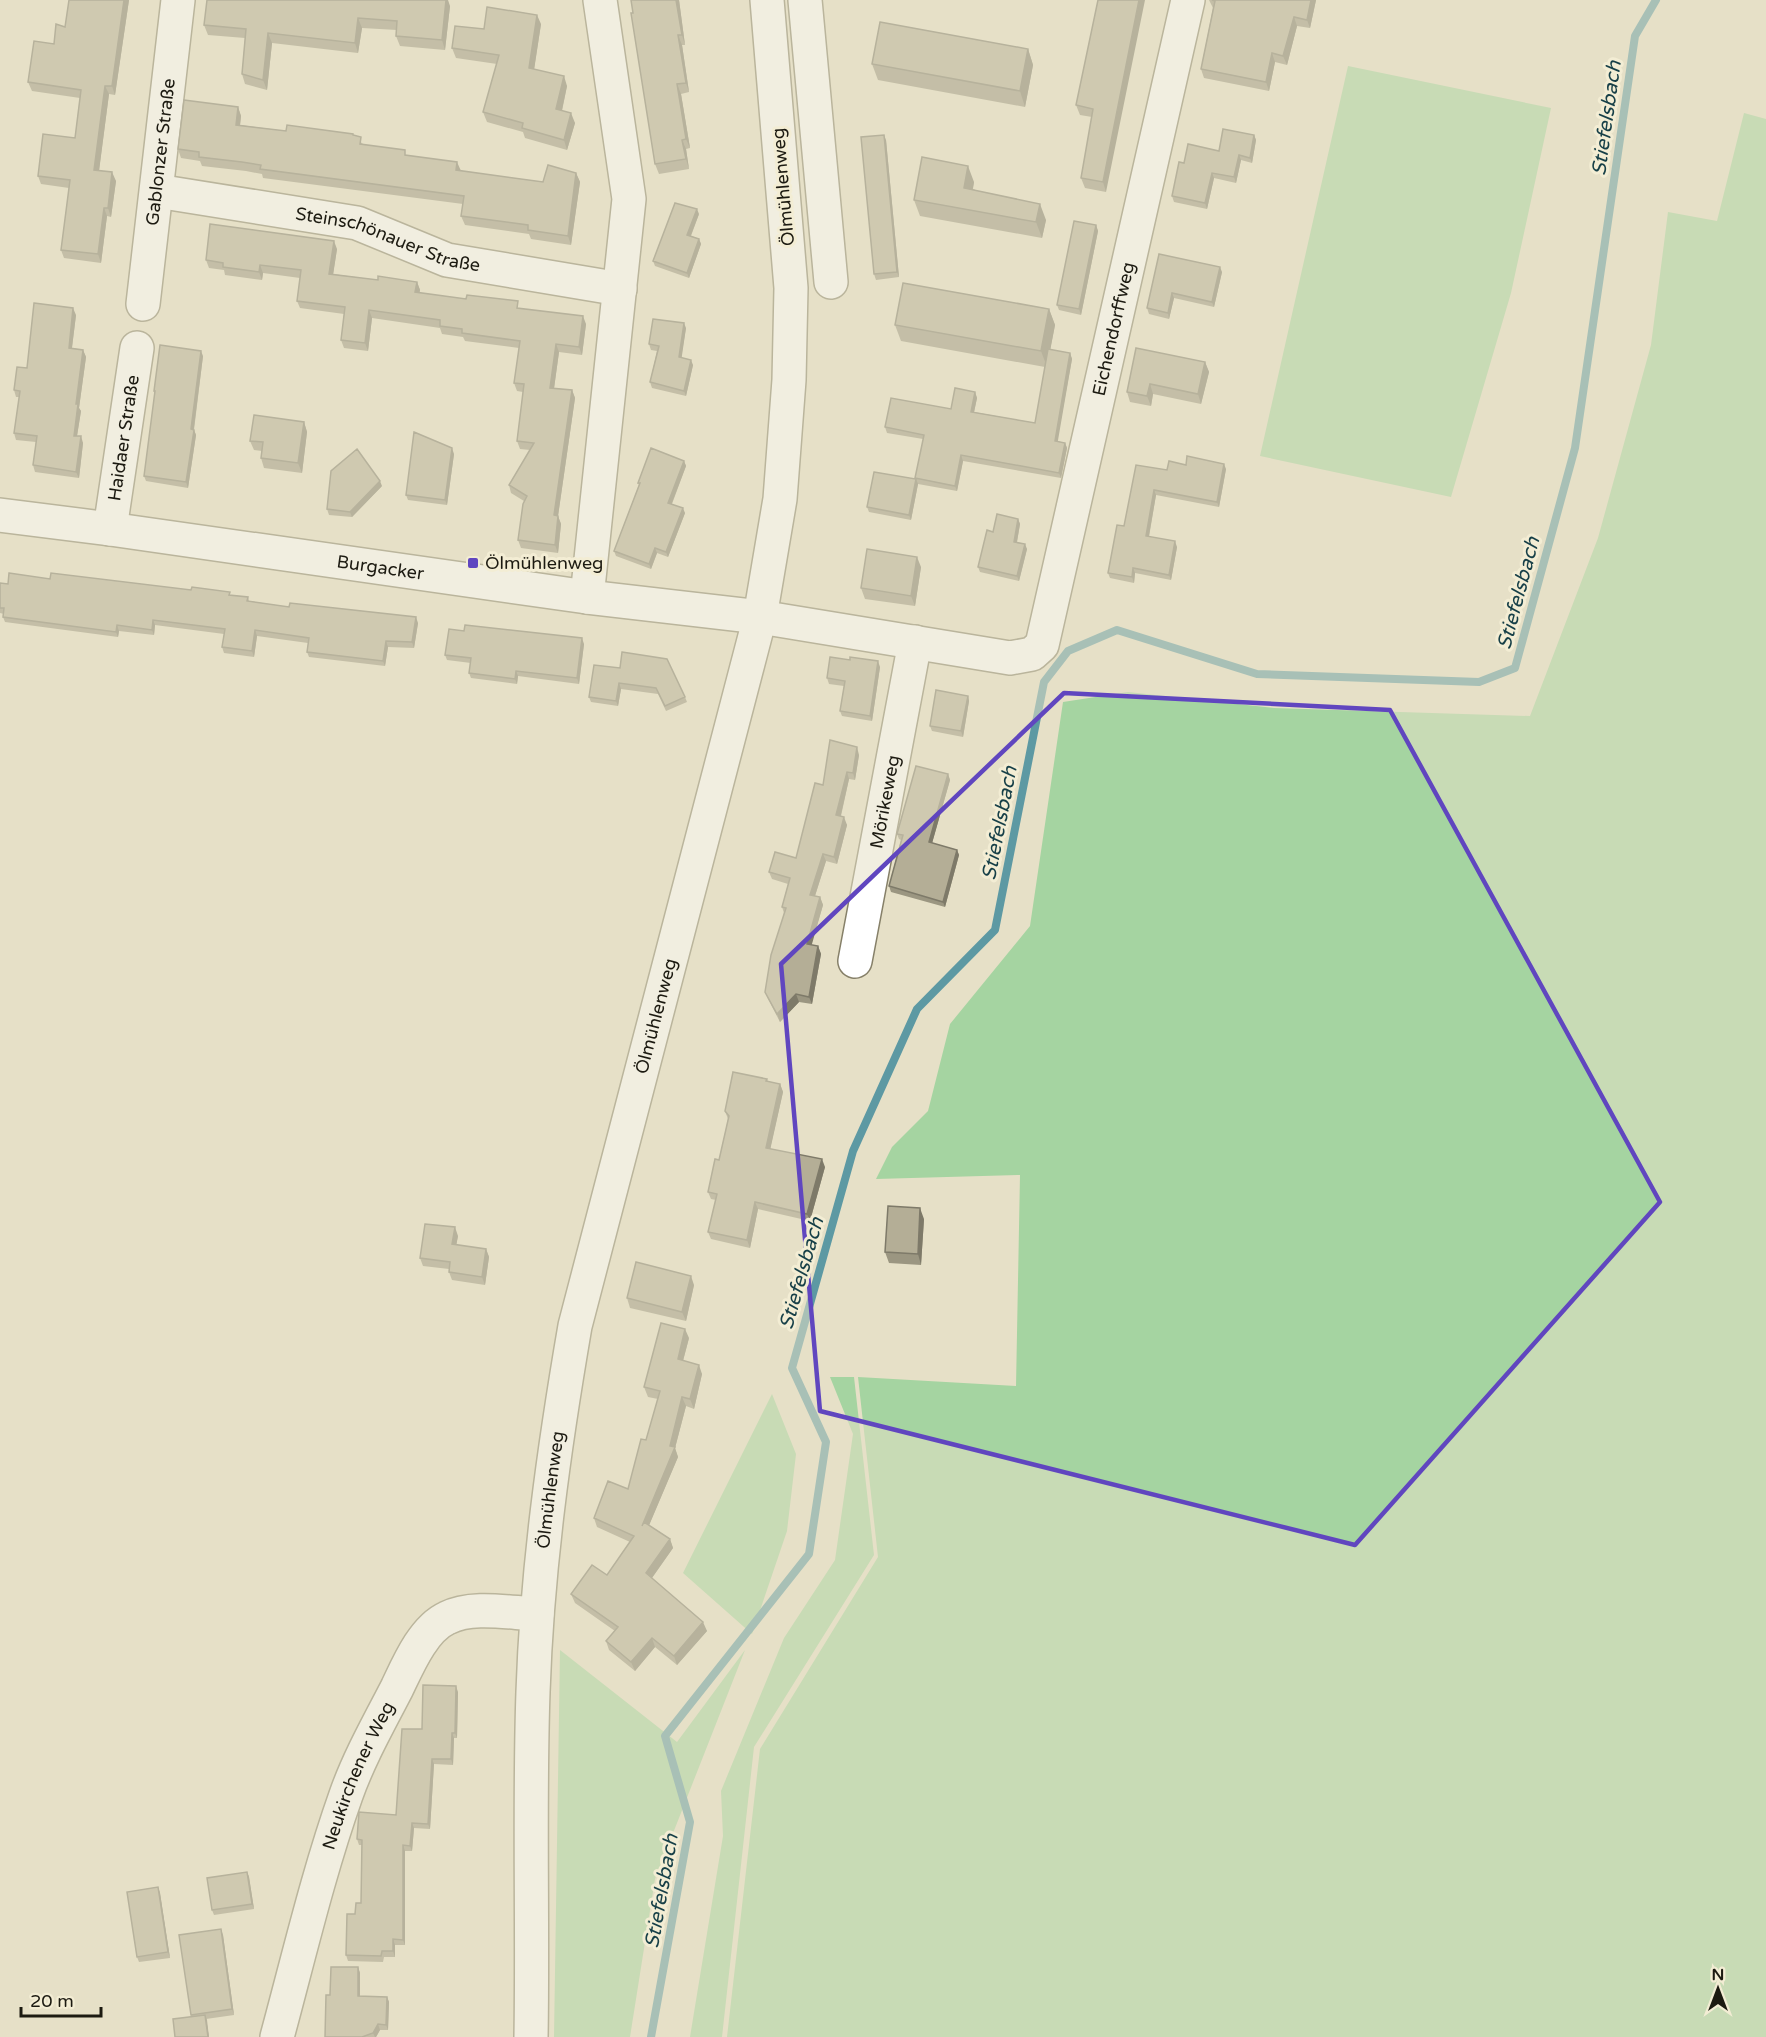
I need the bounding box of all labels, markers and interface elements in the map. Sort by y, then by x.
water label: Stiefelsbach [1587,58,1627,177]
street label: Gablonzer Straße [141,77,180,227]
street label: Ölmühlenweg [767,127,799,247]
street label: Steinschönauer Straße [294,202,482,276]
street label: Eichendorffweg [1088,260,1139,398]
street label: Haidaer Straße [103,373,144,503]
water label: Stiefelsbach [1492,534,1546,652]
street label: Burgacker [335,550,425,585]
place label: Ölmühlenweg [485,552,603,574]
marker: Ölmühlenweg [466,556,480,570]
street label: Mörikeweg [865,753,905,850]
water label: Stiefelsbach [977,763,1023,882]
street label: Ölmühlenweg [630,956,681,1076]
water label: Stiefelsbach [775,1214,830,1332]
street label: Ölmühlenweg [532,1430,569,1550]
street label: Neukirchener Weg [318,1698,399,1853]
water label: Stiefelsbach [640,1831,684,1950]
north arrow [1688,1959,1748,2019]
text: N [1712,1965,1724,1985]
scale bar [21,1980,100,2018]
text: 20 m [30,1990,74,2012]

